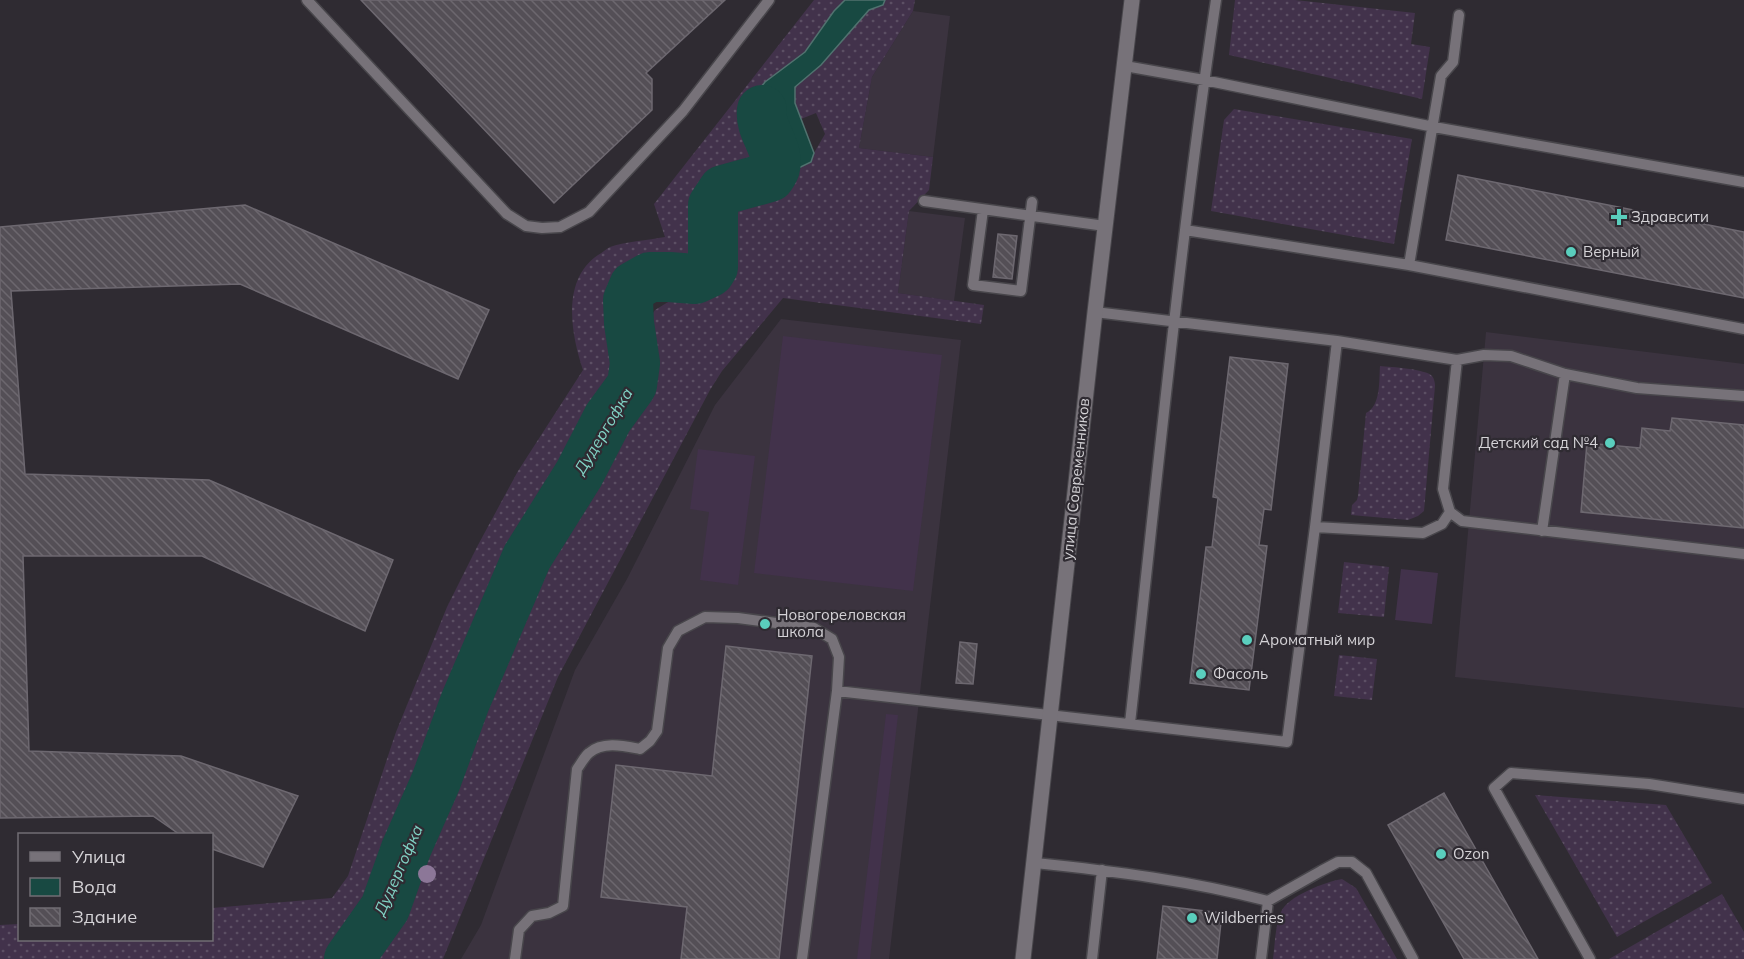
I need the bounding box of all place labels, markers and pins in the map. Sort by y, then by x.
place label: Здравсити [1631,207,1709,226]
marker: Здравсити [1612,210,1626,224]
place label: Верный [1583,242,1640,261]
marker: Верный [1564,245,1578,259]
place label: Детский сад №4 [1478,433,1598,452]
marker: Детский сад №4 [1603,436,1617,450]
place label: Новогореловская школа [777,605,906,641]
marker: Новогореловская школа [758,617,772,631]
place label: Ароматный мир [1259,630,1375,649]
marker: Ароматный мир [1240,633,1254,647]
place label: Фасоль [1213,664,1268,683]
marker: Фасоль [1194,667,1208,681]
place label: Ozon [1453,844,1490,863]
marker: Ozon [1434,847,1448,861]
place label: Wildberries [1204,908,1284,927]
marker: Wildberries [1185,911,1199,925]

